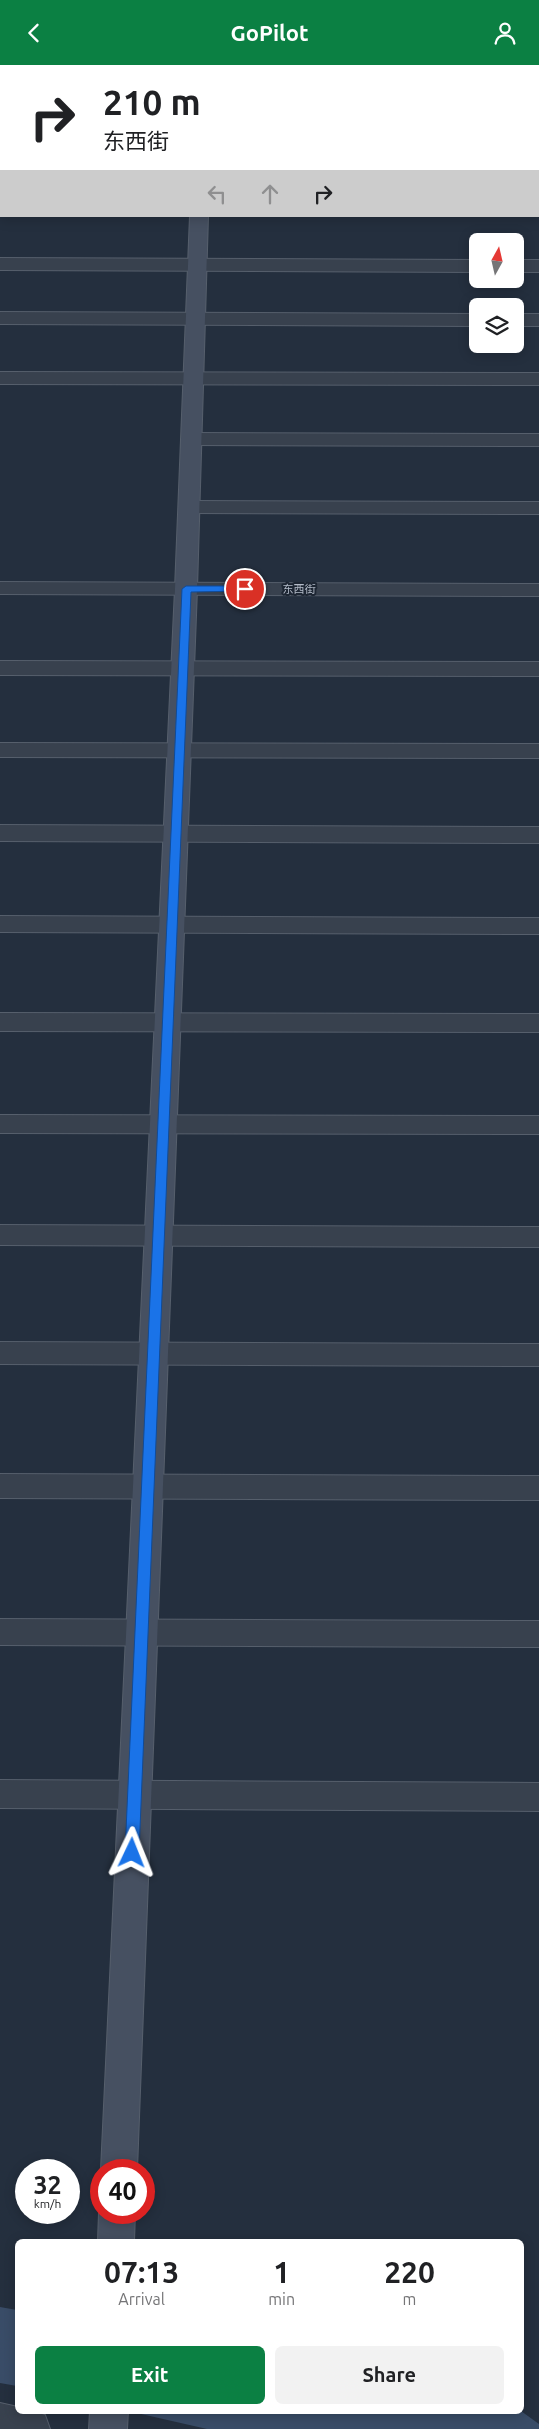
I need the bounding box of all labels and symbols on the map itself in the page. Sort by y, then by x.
north arrow [469,233,524,287]
pin [224,568,266,610]
street label: 东西街 [283,583,316,595]
position arrow [105,1826,157,1878]
speed limit sign: 40 [90,2159,155,2224]

